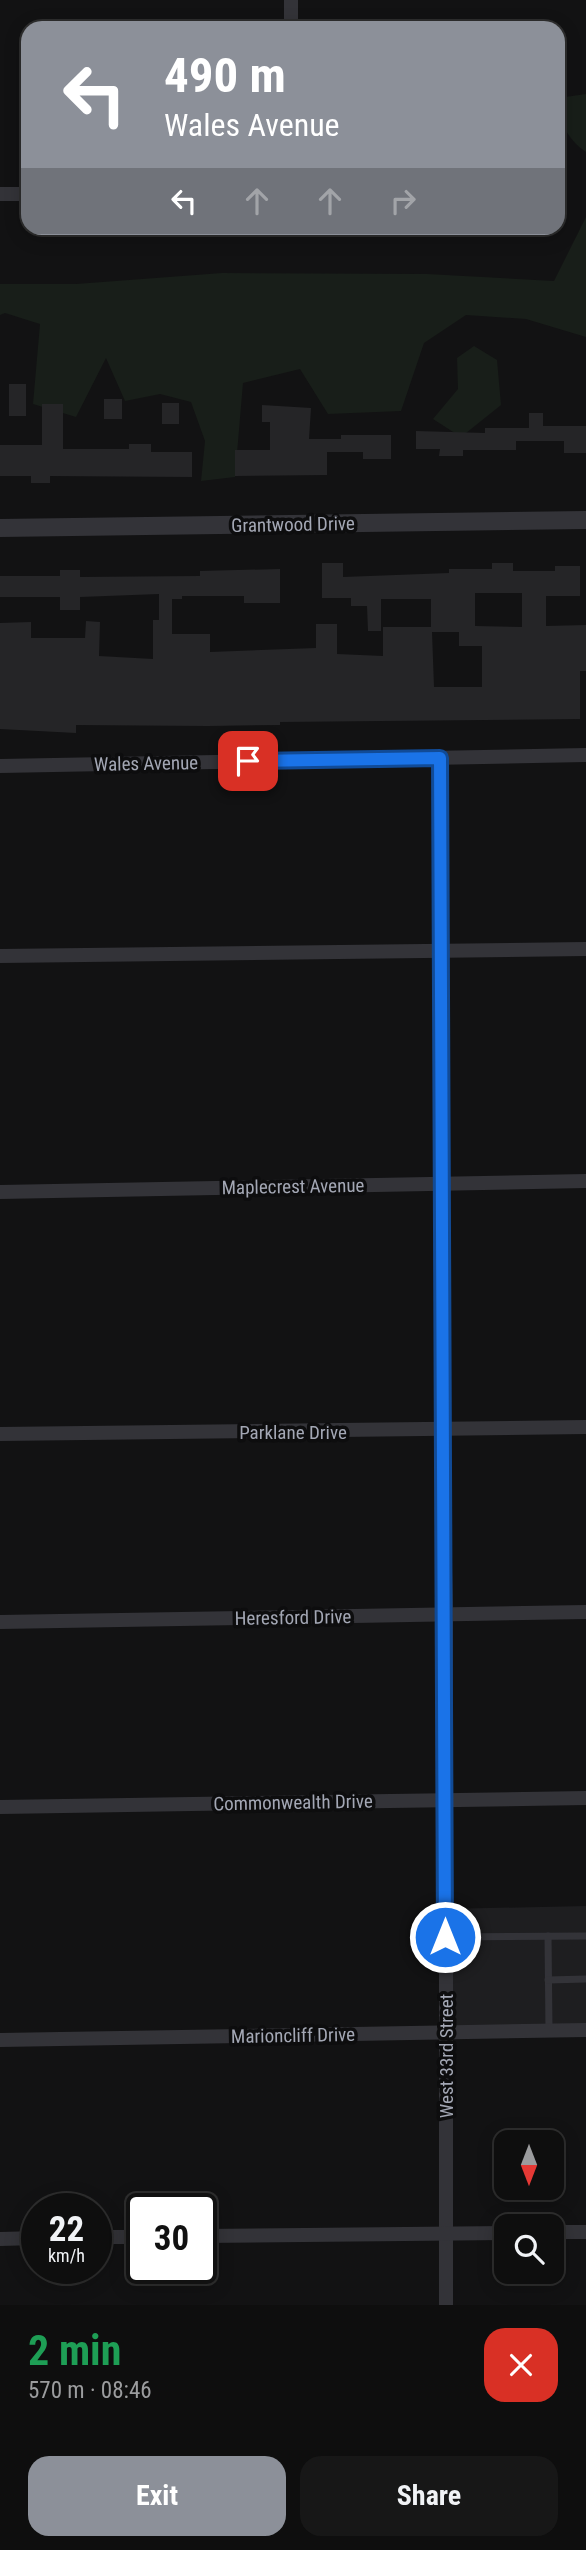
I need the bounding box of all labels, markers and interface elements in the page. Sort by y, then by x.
text: 490 m [164,47,286,104]
icon: left [49,49,140,140]
text: Wales Avenue [164,106,340,144]
icon: left [165,182,203,220]
icon: ahead [238,182,276,220]
icon: ahead [311,182,349,220]
icon: right [384,182,422,220]
street label: Grantwood Drive [231,512,355,537]
pin [218,731,278,791]
icon: arrive [229,742,267,780]
street label: Wales Avenue [94,751,198,776]
street label: Maplecrest Avenue [221,1174,365,1199]
street label: Parklane Drive [239,1421,347,1444]
street label: Heresford Drive [234,1605,352,1630]
street label: Commonwealth Drive [213,1790,373,1815]
position arrow [408,1900,482,1974]
street label: West 33rd Street [435,1994,458,2118]
street label: Marioncliff Drive [231,2023,355,2048]
north arrow [494,2130,564,2200]
map controls [494,2130,564,2284]
speed limit sign: 30 [126,2193,217,2284]
text: 22 [49,2209,84,2250]
button: search [494,2214,564,2284]
text: km/h [48,2245,85,2266]
text: 2 min [28,2326,121,2375]
button: close [484,2328,558,2402]
text: 570 m · 08:46 [28,2377,152,2404]
button: Exit [28,2456,286,2536]
button: Share [300,2456,558,2536]

